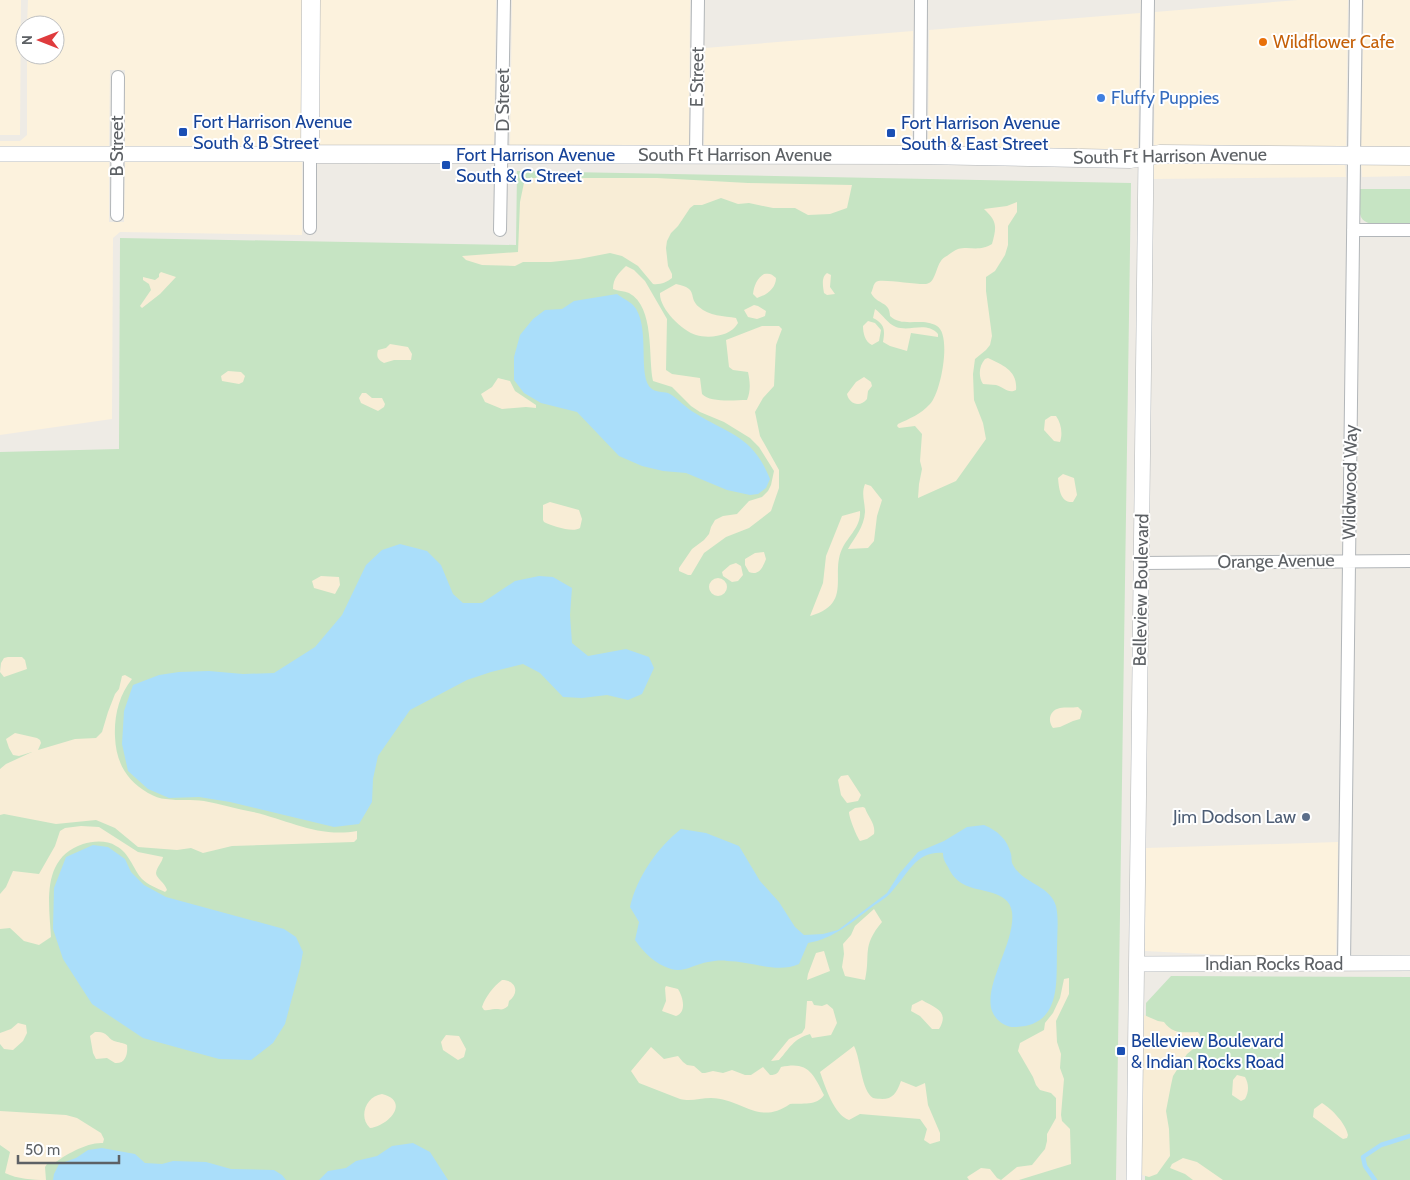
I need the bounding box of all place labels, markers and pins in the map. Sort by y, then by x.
place label: Wildflower Cafe [1273,31,1394,53]
marker: Wildflower Cafe [1257,36,1269,48]
place label: Fluffy Puppies [1111,87,1219,109]
marker: Fluffy Puppies [1095,92,1107,104]
place label: Fort Harrison Avenue South & B Street [193,111,352,154]
place label: Fort Harrison Avenue South & East Street [901,112,1060,155]
marker: Fort Harrison Avenue South & B Street [177,126,189,138]
marker: Fort Harrison Avenue South & East Street [885,127,897,139]
place label: Fort Harrison Avenue South & C Street [456,144,615,187]
marker: Fort Harrison Avenue South & C Street [440,159,452,171]
place label: Jim Dodson Law [1172,806,1296,828]
marker: Jim Dodson Law [1300,811,1312,823]
place label: Belleview Boulevard & Indian Rocks Road [1131,1030,1284,1073]
marker: Belleview Boulevard & Indian Rocks Road [1115,1045,1127,1057]

